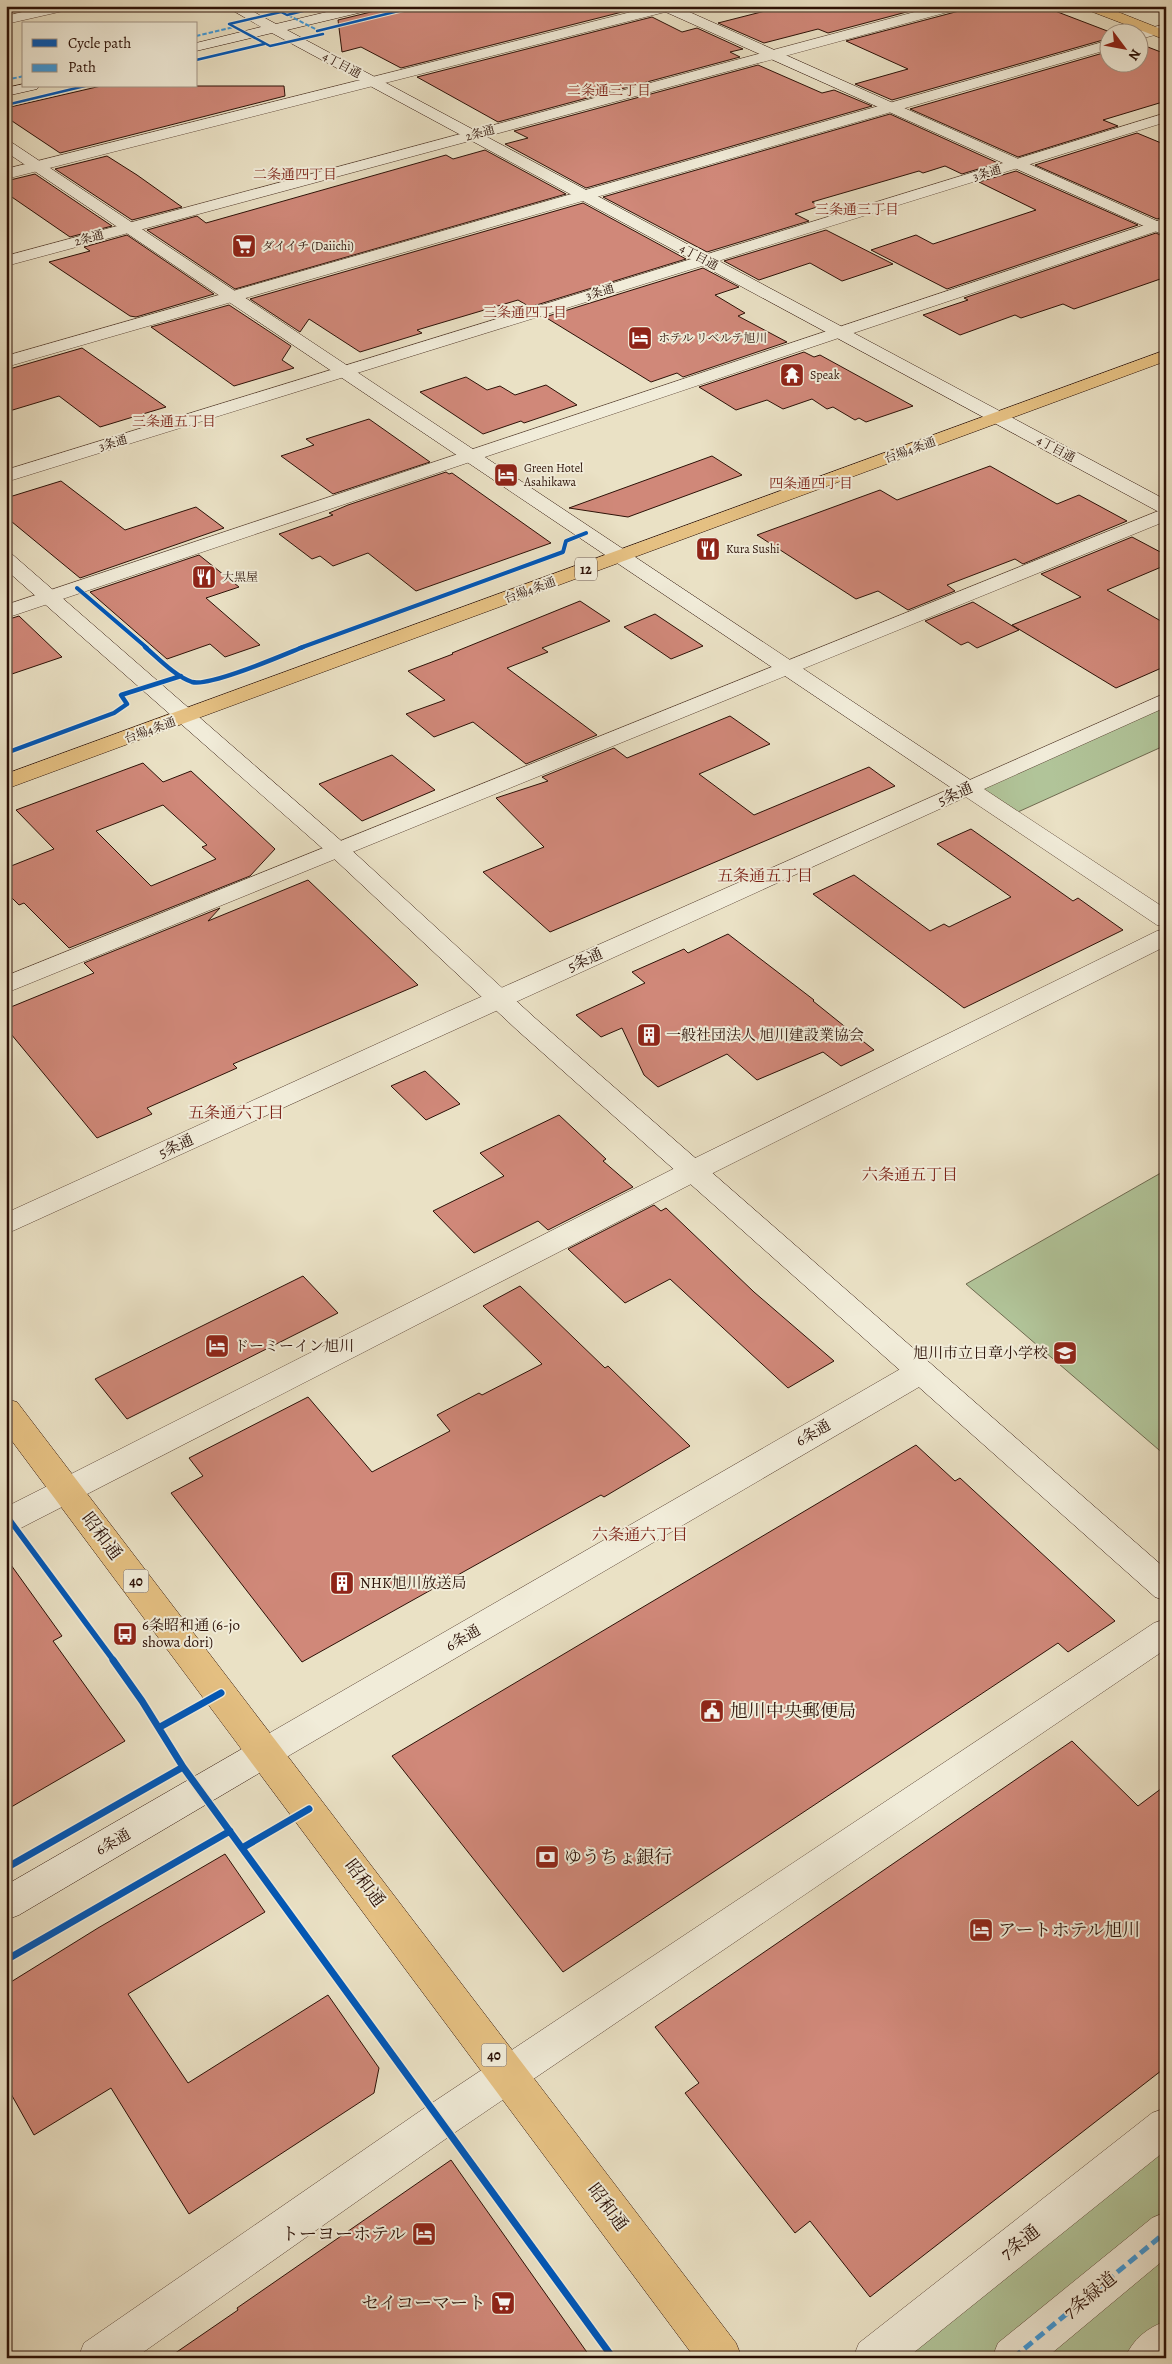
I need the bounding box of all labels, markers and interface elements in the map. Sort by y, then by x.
legend [22,22,198,88]
north arrow [1100,22,1150,72]
text: Cycle path [68,33,131,53]
text: N [1124,45,1145,64]
street label: 4丁目通 [320,48,364,82]
text: Path [68,57,96,77]
district label: 二条通三丁目 [567,81,651,100]
street label: 2条通 [464,121,496,145]
street label: 3条通 [971,161,1003,185]
district label: 二条通四丁目 [253,165,337,184]
district label: 三条通三丁目 [815,200,899,219]
street label: 2条通 [73,226,105,250]
supermarket icon: ダイイチ (Daiichi) [231,233,257,259]
place label: ダイイチ (Daiichi) [262,238,354,254]
street label: 4丁目通 [677,240,721,274]
street label: 3条通 [584,280,616,304]
district label: 三条通四丁目 [483,303,567,322]
hotel icon: ホテル リベルテ旭川 [627,325,653,351]
place label: ホテル リベルテ旭川 [658,330,768,346]
temple icon: Speak [779,362,805,388]
place label: Speak [810,367,840,383]
district label: 三条通五丁目 [132,412,216,431]
street label: 3条通 [97,431,129,455]
street label: 4丁目通 [1034,432,1078,466]
street label: 台場4条通 [882,433,938,467]
place label: Green Hotel Asahikawa [523,460,583,490]
hotel icon: Green Hotel Asahikawa [493,462,519,488]
district label: 四条通四丁目 [769,474,853,493]
restaurant icon: Kura Sushi [695,536,721,562]
place label: Kura Sushi [726,541,780,557]
road number: 12 [575,558,597,580]
restaurant icon: 大黑屋 [191,564,217,590]
place label: 大黑屋 [222,569,258,585]
street label: 台場4条通 [502,573,558,607]
street label: 台場4条通 [122,713,178,747]
street label: 5条通 [934,777,976,811]
district label: 五条通五丁目 [717,865,813,887]
street label: 5条通 [564,943,606,977]
building icon: 一般社団法人 旭川建設業協会 [636,1022,662,1048]
place label: 一般社団法人 旭川建設業協会 [666,1025,864,1045]
district label: 五条通六丁目 [188,1102,284,1124]
street label: 5条通 [155,1129,197,1163]
district label: 六条通五丁目 [862,1164,958,1186]
hotel icon: ドーミーイン旭川 [204,1333,230,1359]
place label: ドーミーイン旭川 [234,1336,354,1356]
school or university icon: 旭川市立日章小学校 [1052,1340,1078,1366]
place label: 旭川市立日章小学校 [913,1343,1048,1363]
street label: 6条通 [792,1415,834,1451]
street label: 昭和通 [76,1507,128,1565]
district label: 六条通六丁目 [592,1524,688,1546]
road number: 40 [124,1570,148,1592]
building icon: NHK旭川放送局 [329,1570,355,1596]
place label: NHK旭川放送局 [360,1573,467,1593]
place label: 6条昭和通 (6-jo showa dori) [142,1615,240,1652]
street label: 6条通 [442,1620,484,1656]
bus stop icon: 6条昭和通 (6-jo showa dori) [112,1621,138,1647]
public building icon: 旭川中央郵便局 [699,1698,725,1724]
place label: 旭川中央郵便局 [730,1699,856,1723]
street label: 6条通 [92,1824,134,1860]
bank icon: ゆうちょ銀行 [534,1844,560,1870]
place label: ゆうちょ銀行 [564,1845,672,1869]
street label: 昭和通 [339,1854,391,1912]
hotel icon: アートホテル旭川 [968,1917,994,1943]
place label: アートホテル旭川 [998,1918,1141,1942]
road number: 40 [482,2044,506,2066]
street label: 昭和通 [582,2178,634,2236]
street label: 7条通 [995,2219,1045,2265]
hotel icon: トーヨーホテル [411,2221,437,2247]
place label: トーヨーホテル [281,2222,406,2246]
street label: 7条緑道 [1059,2266,1121,2324]
supermarket icon: セイコーマート [490,2290,516,2316]
place label: セイコーマート [361,2291,486,2315]

